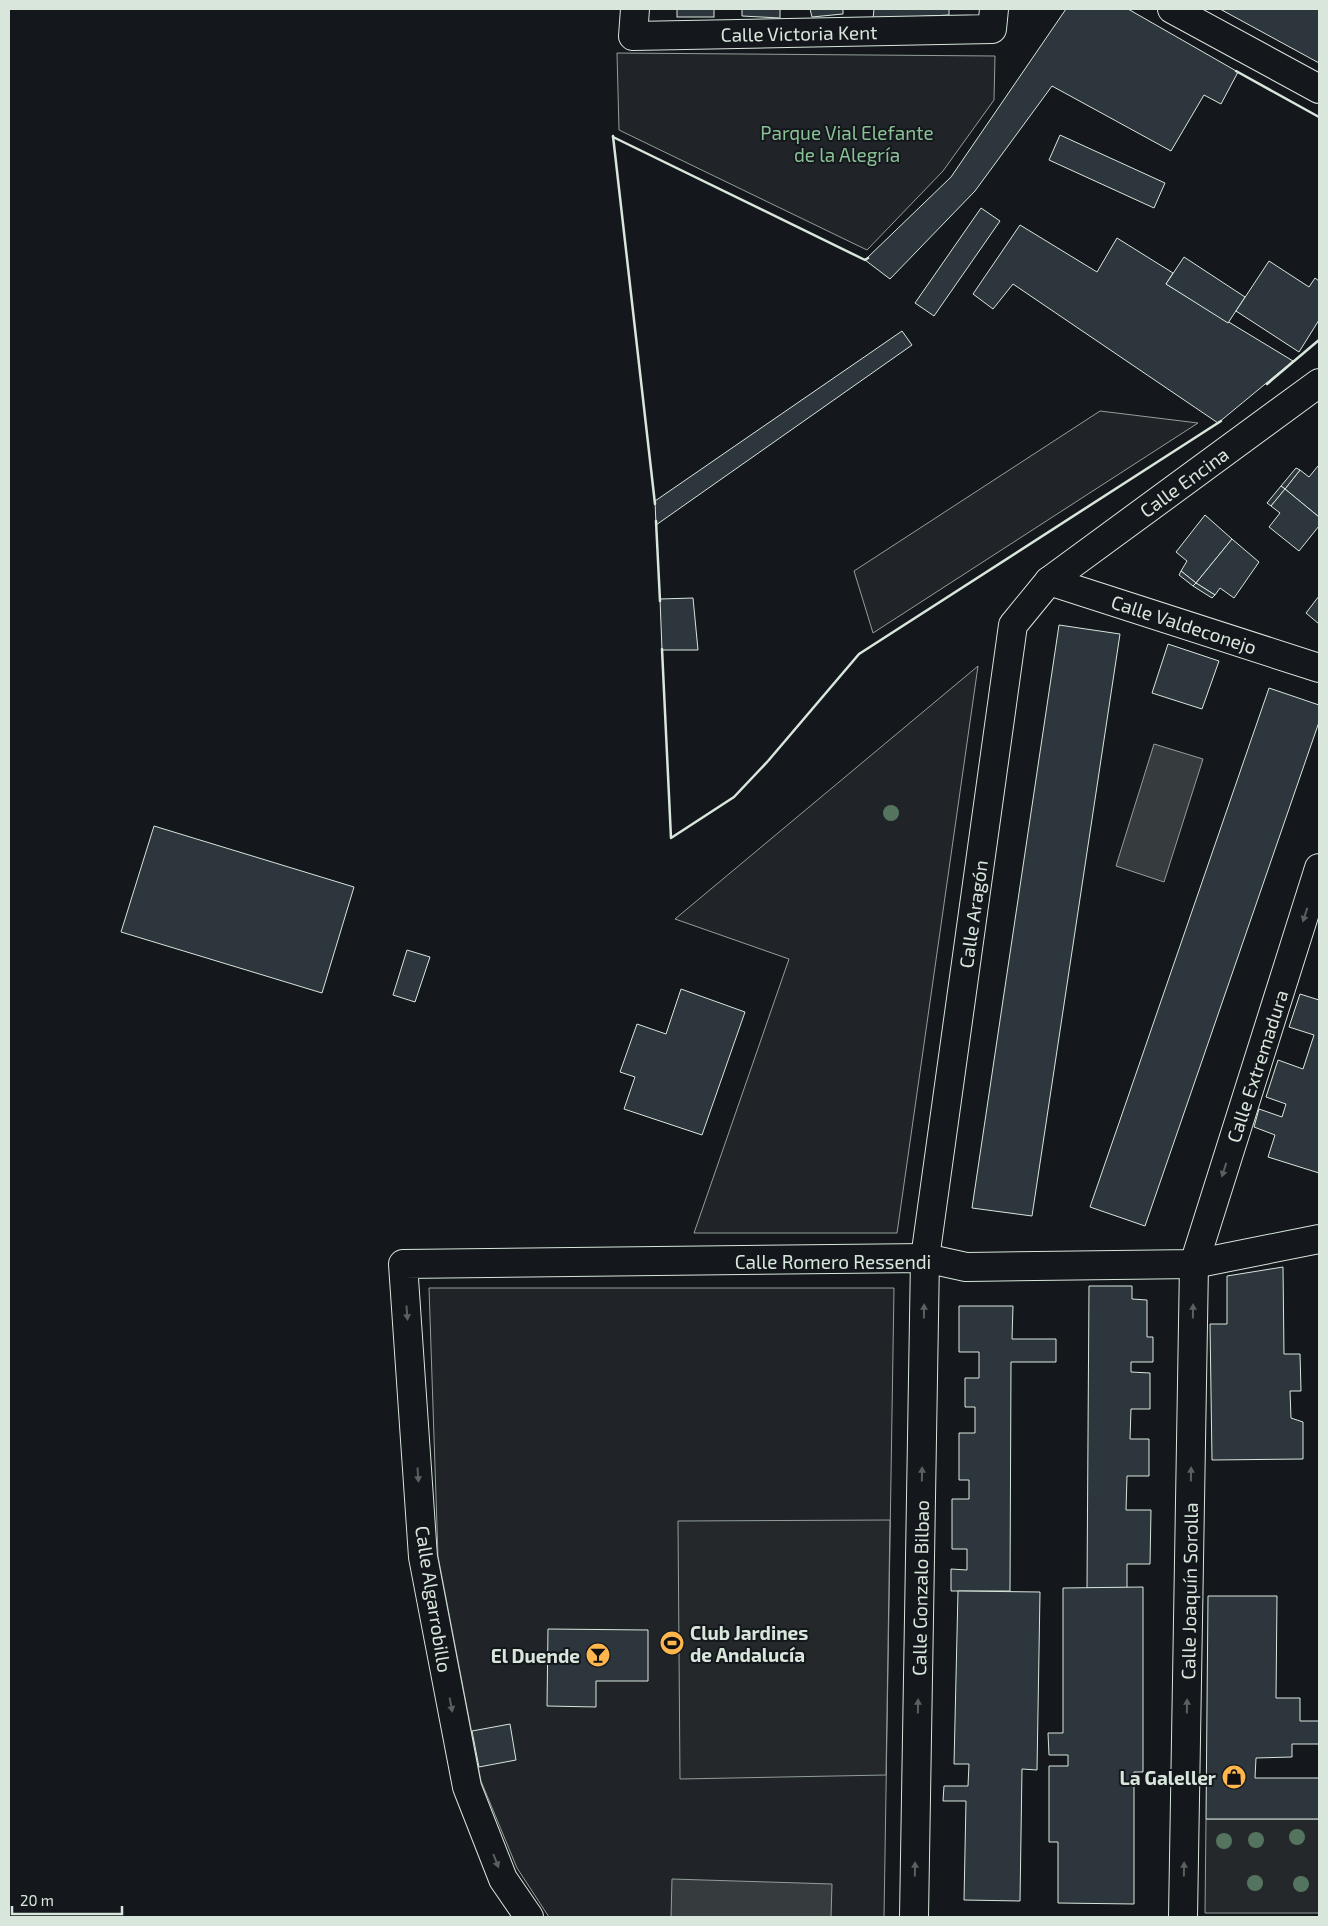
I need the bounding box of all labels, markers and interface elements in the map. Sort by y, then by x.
street label: Calle Victoria Kent [721,20,877,46]
park label: Parque Vial Elefante de la Alegría [760,121,934,166]
street label: Calle Encina [1135,442,1233,522]
street label: Calle Valdeconejo [1108,590,1260,658]
street label: Calle Aragón [954,859,992,969]
one-way arrow [1300,908,1308,923]
street label: Calle Extremadura [1221,987,1293,1145]
one-way arrow [1220,1163,1228,1178]
street label: Calle Romero Ressendi [735,1250,931,1273]
one-way arrow [921,1303,929,1319]
one-way arrow [1189,1303,1197,1319]
one-way arrow [403,1305,411,1321]
one-way arrow [918,1465,926,1481]
one-way arrow [1187,1465,1195,1481]
one-way arrow [414,1467,422,1483]
street label: Calle Gonzalo Bilbao [907,1500,933,1676]
street label: Calle Joaquín Sorolla [1176,1502,1202,1680]
street label: Calle Algarrobillo [411,1524,457,1674]
place label: Club Jardines de Andalucía [690,1621,808,1666]
sports icon: Club Jardines de Andalucía [659,1630,685,1656]
bar icon: El Duende [585,1642,611,1668]
place label: El Duende [491,1644,580,1667]
one-way arrow [448,1697,456,1713]
one-way arrow [914,1698,922,1714]
one-way arrow [1183,1698,1191,1714]
shop icon: La Galeller [1221,1764,1247,1790]
place label: La Galeller [1119,1766,1216,1789]
one-way arrow [492,1853,500,1868]
one-way arrow [911,1860,919,1876]
one-way arrow [1180,1860,1188,1876]
scale bar [12,1884,122,1916]
text: 20 m [20,1891,54,1909]

